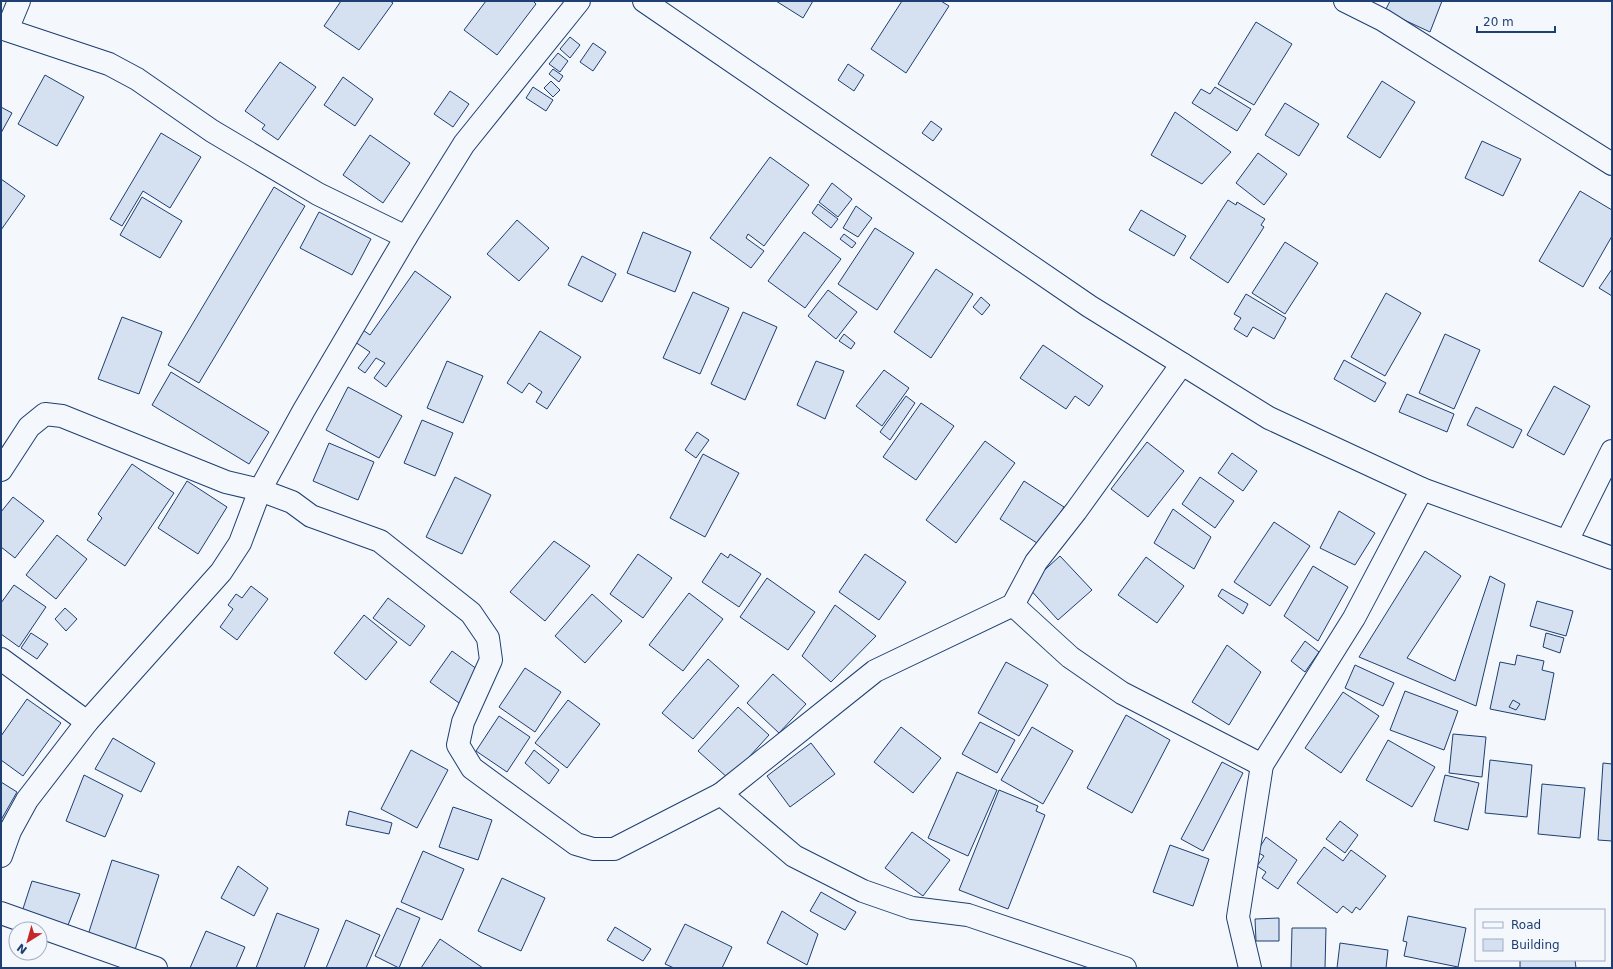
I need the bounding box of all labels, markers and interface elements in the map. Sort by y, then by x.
scale bar [1477,8,1555,34]
text: 20 m [1483,15,1514,29]
legend [1475,909,1605,961]
text: Road [1511,918,1541,932]
north arrow [8,921,48,961]
text: Building [1511,938,1560,952]
text: N [15,941,30,957]

